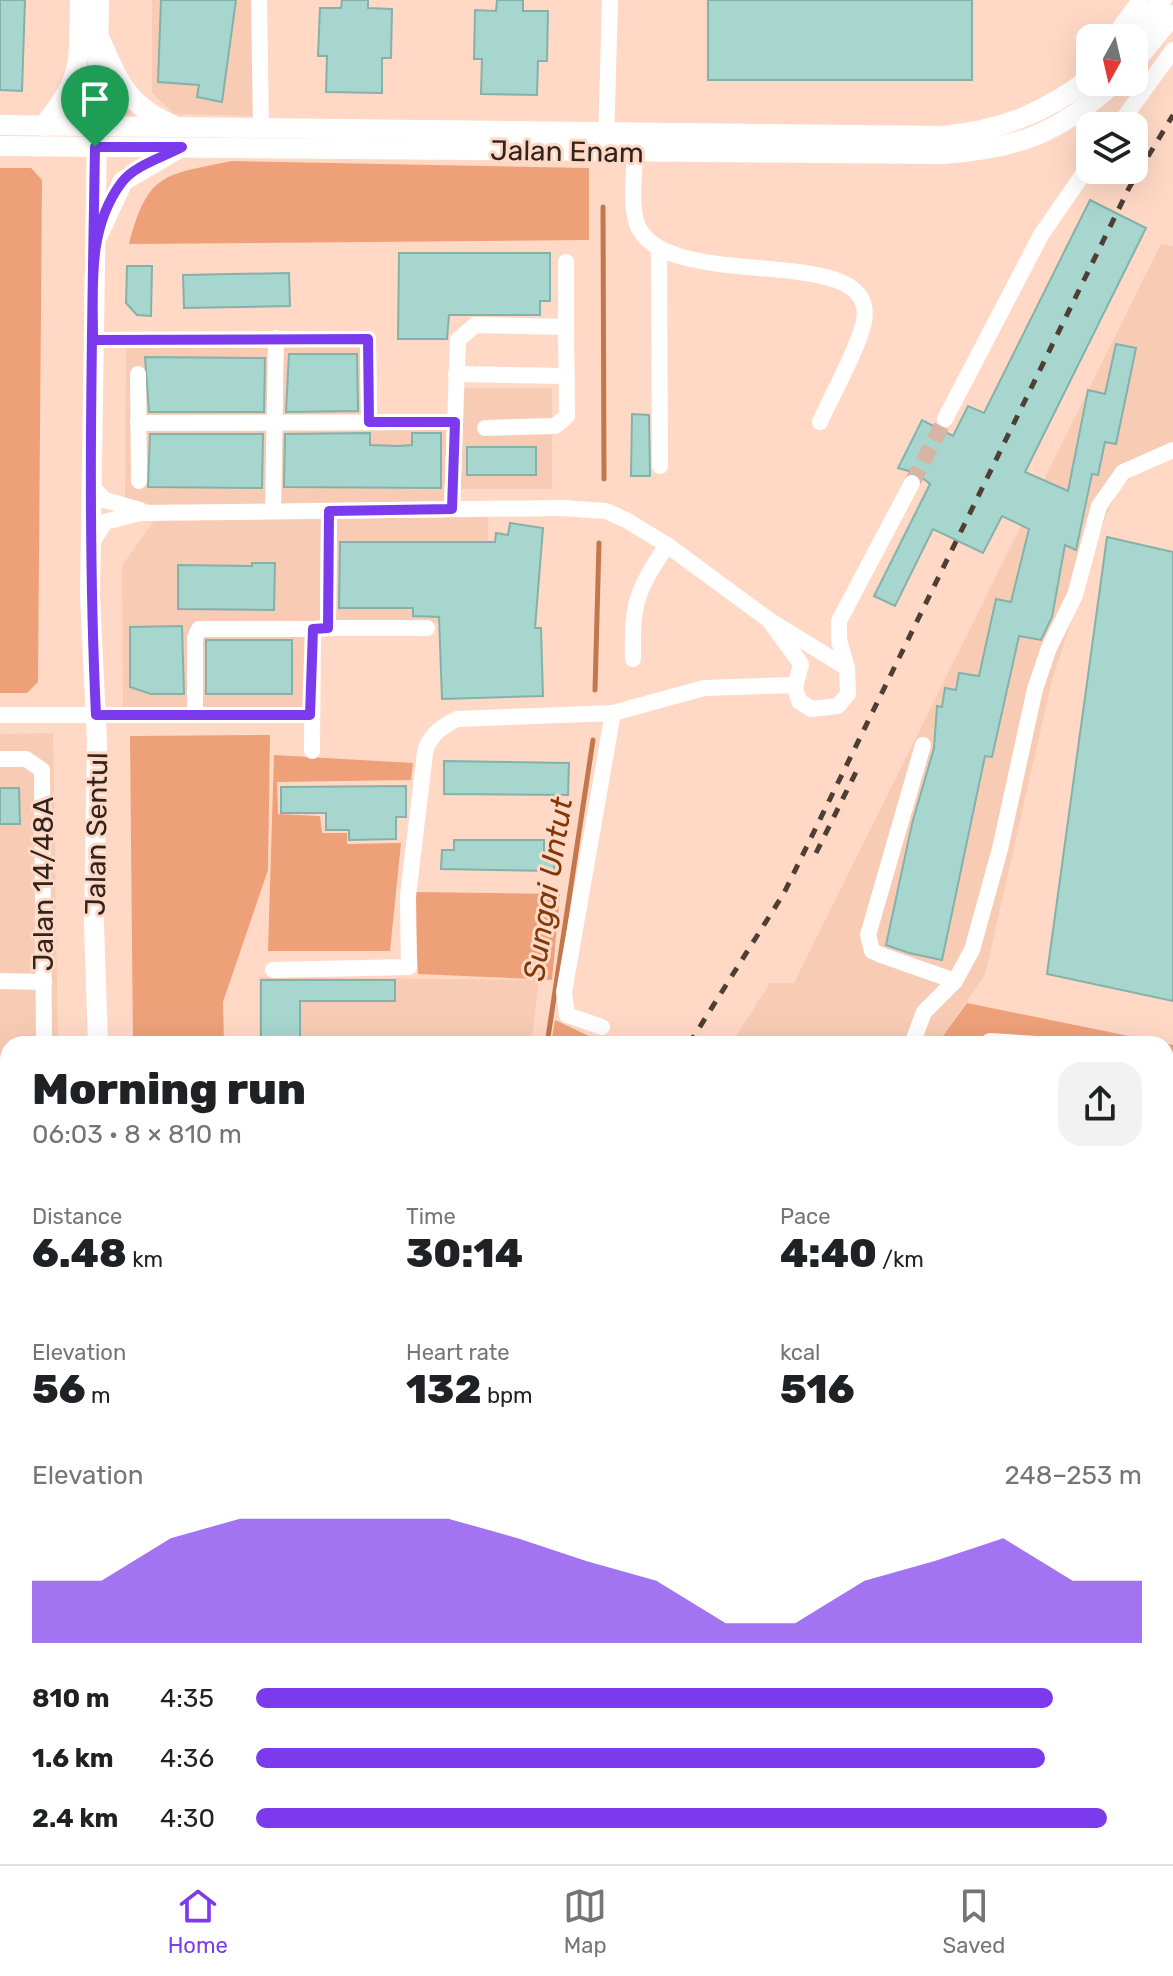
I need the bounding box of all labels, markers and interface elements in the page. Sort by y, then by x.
north arrow [1076,24,1148,96]
map controls [1076,24,1148,184]
pin [61,65,129,147]
icon: arrive [73,77,117,121]
button: layers [1076,112,1148,184]
street label: Jalan Enam [490,134,644,169]
street label: Jalan Sentul [79,752,114,916]
water label: Sungai Untut [516,794,580,983]
street label: Jalan 14/48A [27,797,60,971]
button: share [1058,1062,1142,1146]
text: Morning run [32,1063,306,1115]
text: 06:03 · 8 × 810 m [32,1119,242,1150]
text: Distance [32,1203,122,1230]
text: Time [406,1203,456,1230]
text: Pace [780,1203,831,1230]
text: 6.48 [32,1230,127,1277]
text: 30:14 [406,1230,523,1277]
text: 4:40 [780,1230,877,1277]
text: km [127,1246,163,1273]
text: /km [877,1246,924,1273]
text: Elevation [32,1339,126,1366]
text: Heart rate [406,1339,510,1366]
text: kcal [780,1339,820,1366]
text: 56 [32,1366,86,1413]
text: 132 [406,1366,482,1413]
text: 516 [780,1366,855,1413]
text: m [86,1382,111,1409]
text: bpm [482,1382,533,1409]
text: Elevation [32,1460,143,1491]
text: 248–253 m [1005,1460,1142,1491]
text: 810 m [32,1683,110,1714]
text: 4:35 [160,1683,214,1714]
text: 1.6 km [32,1743,114,1774]
text: 4:36 [160,1743,214,1774]
text: 2.4 km [32,1803,118,1834]
text: 4:30 [160,1803,215,1834]
tab: Home [168,1884,228,1959]
tab: Map [563,1884,607,1959]
tab: Saved [943,1884,1005,1959]

